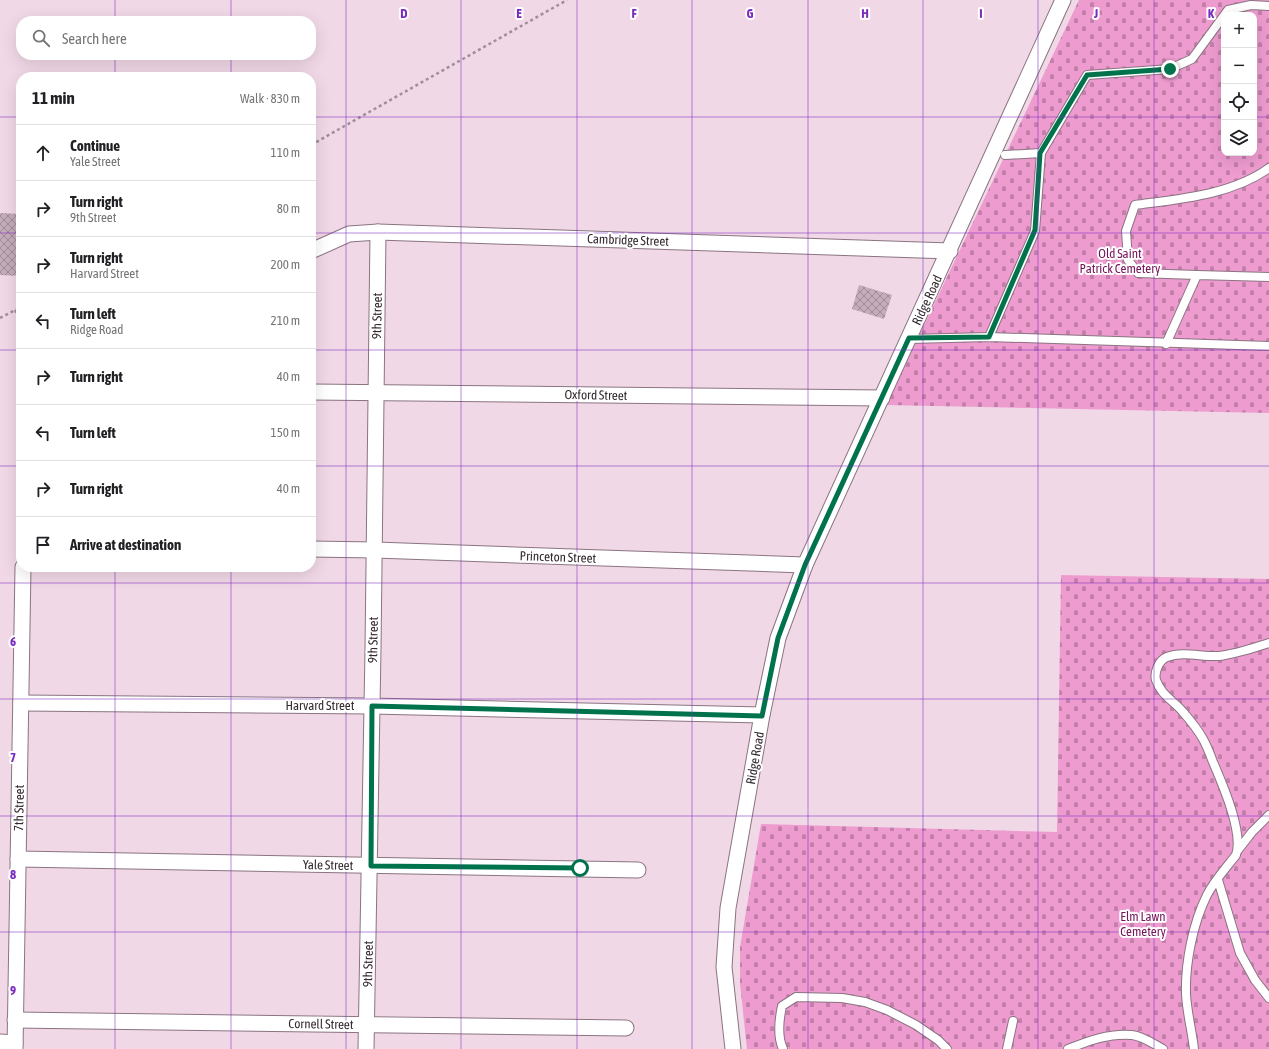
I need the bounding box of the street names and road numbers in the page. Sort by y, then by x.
street label: Cambridge Street [587,231,669,249]
street label: Ridge Road [909,273,945,327]
street label: 9th Street [369,292,385,339]
street label: Oxford Street [564,387,628,403]
street label: Princeton Street [519,548,597,566]
street label: 9th Street [365,616,381,663]
street label: Harvard Street [285,698,355,713]
street label: Ridge Road [743,730,767,786]
street label: 7th Street [11,784,27,831]
street label: Yale Street [303,857,354,873]
street label: 9th Street [360,940,376,987]
street label: Cornell Street [288,1016,354,1032]

